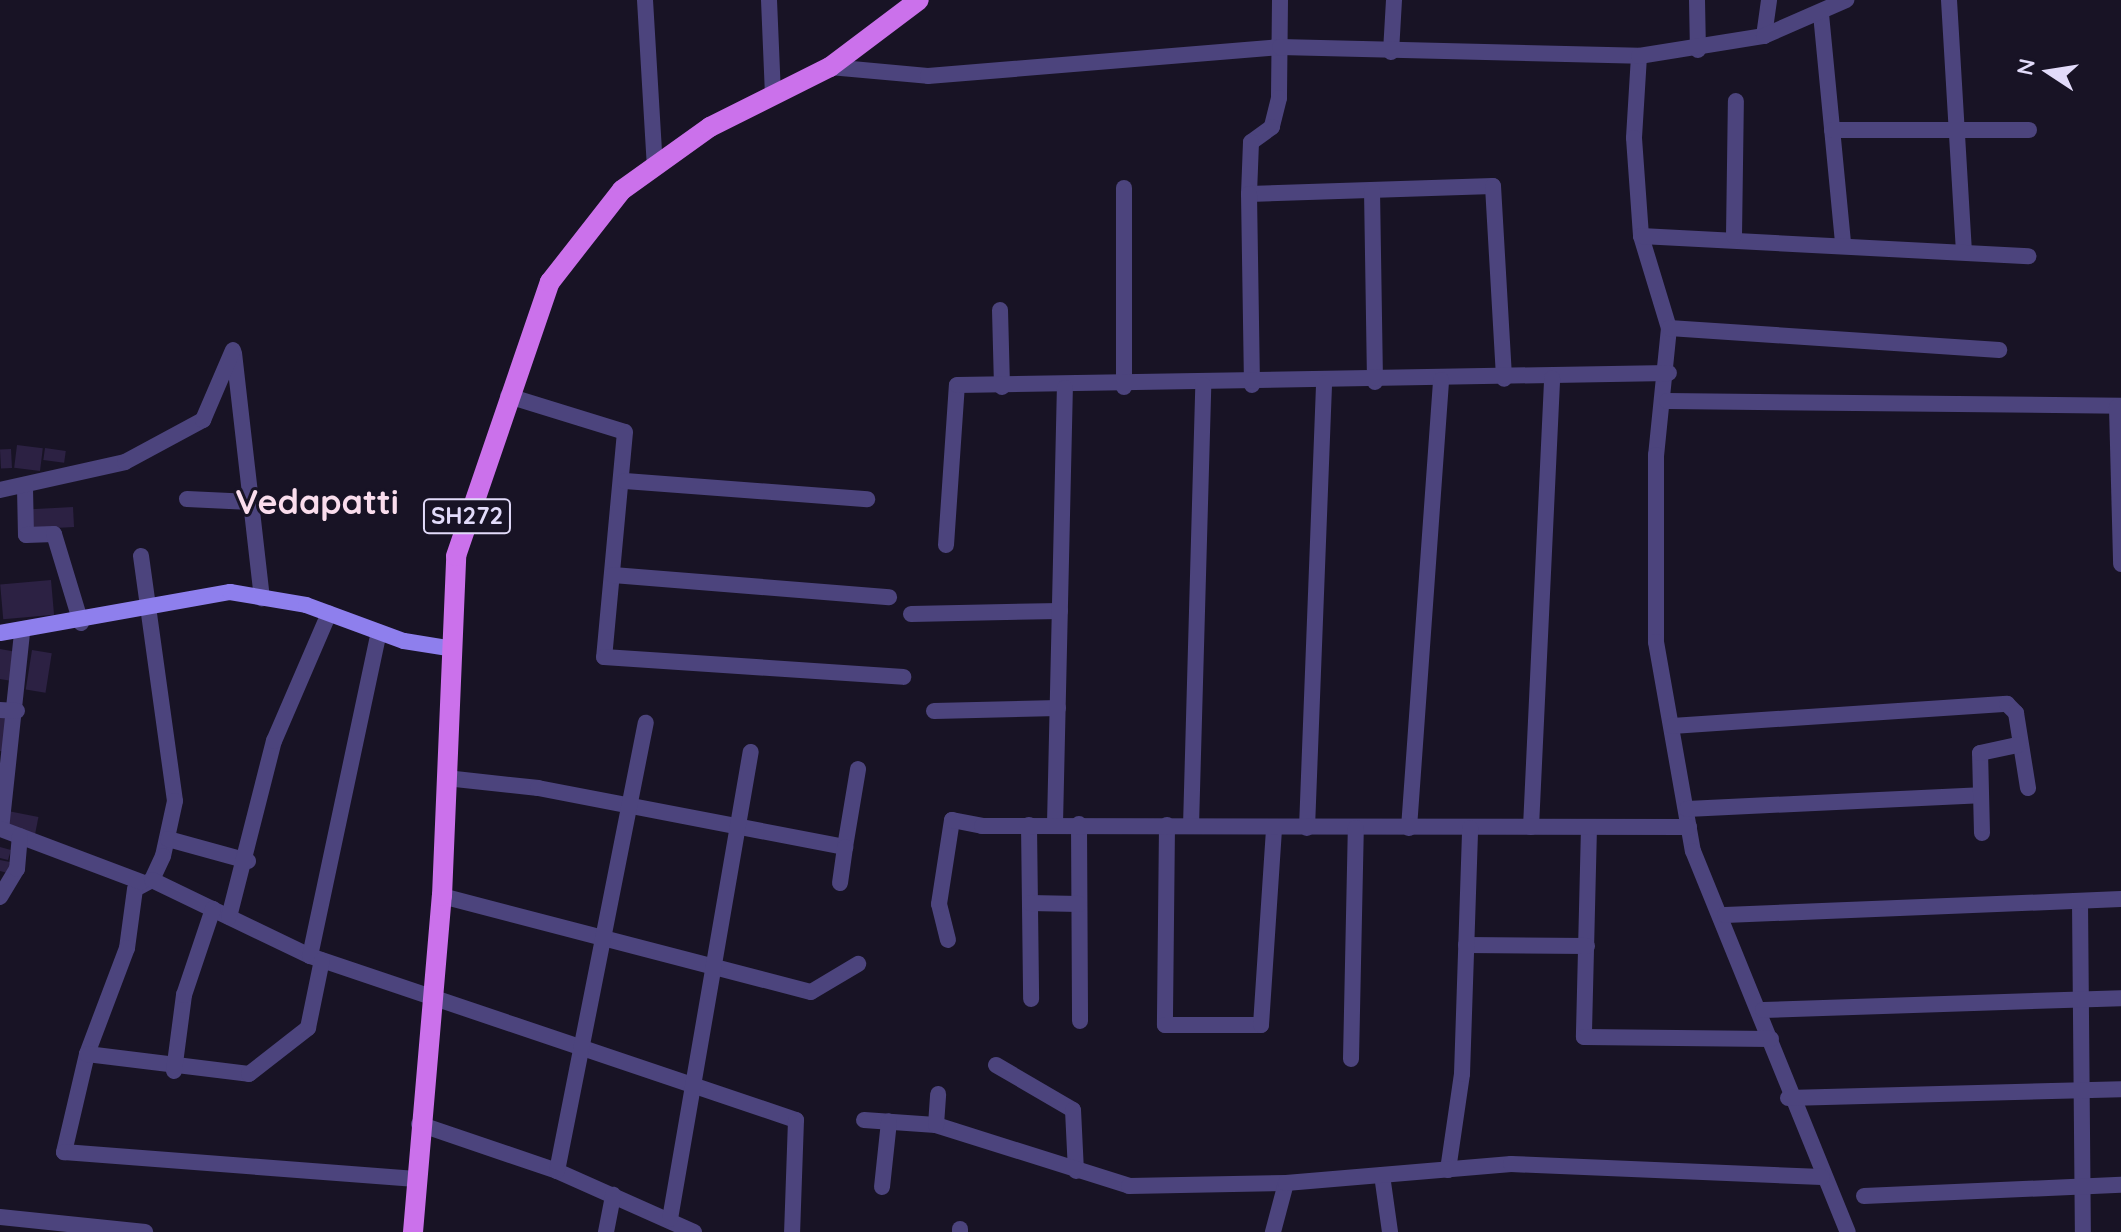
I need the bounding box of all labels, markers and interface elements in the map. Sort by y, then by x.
north arrow [2009,32,2089,112]
text: N [2010,56,2041,78]
district label: Vedapatti [235,482,399,522]
road number: SH272 [421,496,513,536]

